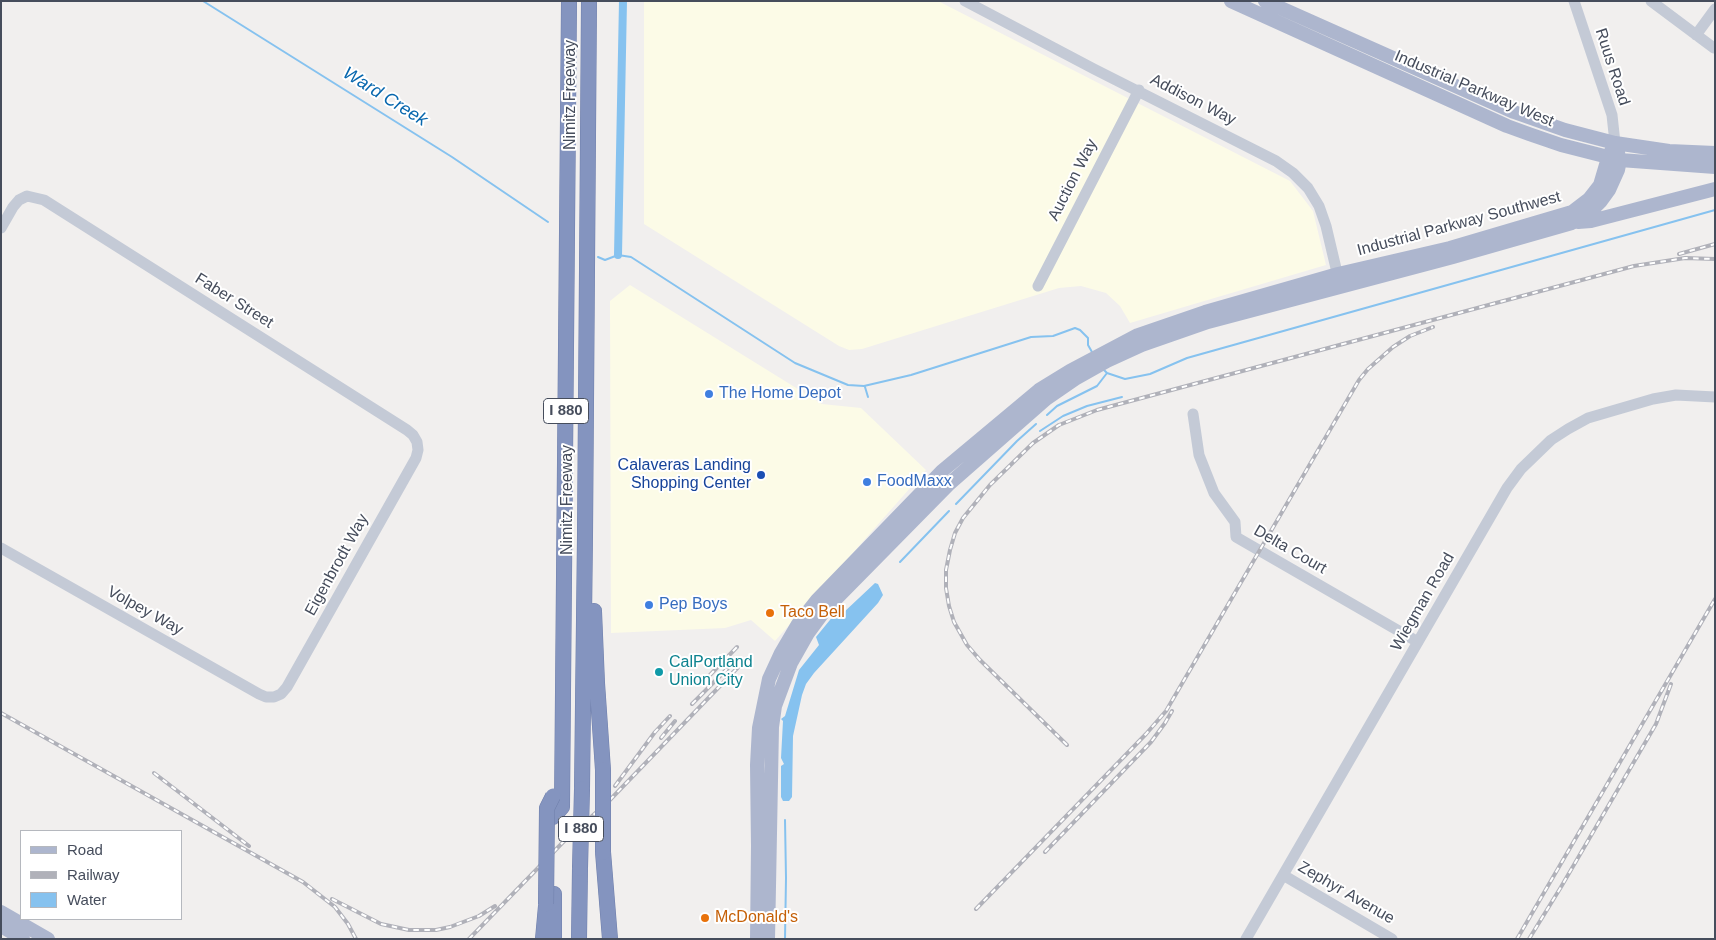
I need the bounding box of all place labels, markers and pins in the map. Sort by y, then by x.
place label: The Home Depot [719,384,841,404]
marker: The Home Depot [703,388,715,400]
place label: Calaveras Landing Shopping Center [618,456,751,494]
marker: Calaveras Landing Shopping Center [755,469,767,481]
place label: FoodMaxx [877,472,952,492]
marker: FoodMaxx [861,476,873,488]
place label: Pep Boys [659,595,727,615]
marker: Pep Boys [643,599,655,611]
place label: Taco Bell [780,603,845,623]
marker: Taco Bell [764,607,776,619]
place label: CalPortland Union City [669,653,753,691]
marker: CalPortland Union City [653,666,665,678]
place label: McDonald's [715,908,798,928]
marker: McDonald's [699,912,711,924]

